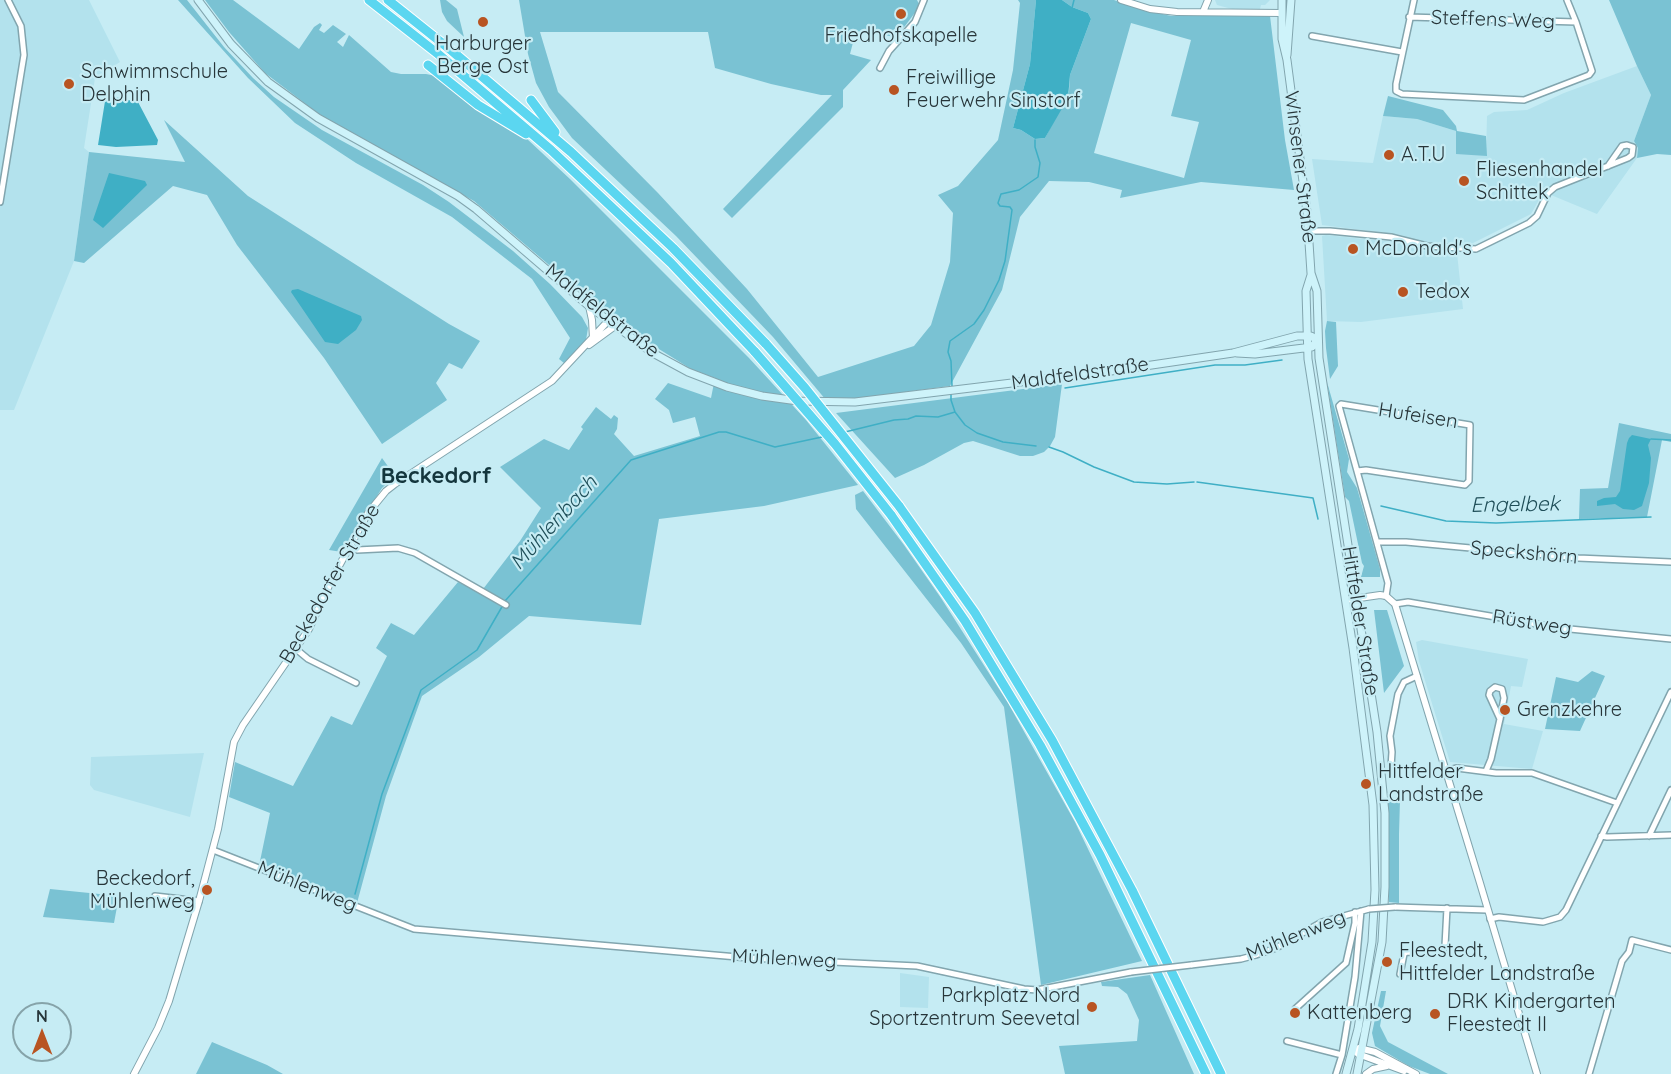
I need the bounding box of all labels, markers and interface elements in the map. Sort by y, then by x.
street label: Steffens Weg [1431,6,1555,34]
marker: Friedhofskapelle [894,7,908,21]
marker: Harburger Berge Ost [476,15,490,29]
place label: Friedhofskapelle [824,24,978,48]
place label: Harburger Berge Ost [435,32,531,79]
place label: Schwimmschule Delphin [81,60,228,107]
place label: Freiwillige Feuerwehr Sinstorf [906,66,1081,113]
marker: Schwimmschule Delphin [62,77,76,91]
marker: Freiwillige Feuerwehr Sinstorf [887,83,901,97]
street label: Winsener Straße [1279,90,1321,244]
place label: A.T.U [1401,143,1446,167]
marker: A.T.U [1382,148,1396,162]
place label: Fliesenhandel Schittek [1476,158,1603,205]
marker: Fliesenhandel Schittek [1457,174,1471,188]
place label: McDonald's [1365,237,1472,261]
marker: McDonald's [1346,242,1360,256]
street label: Maldfeldstraße [540,259,664,363]
place label: Tedox [1415,280,1470,304]
marker: Tedox [1396,285,1410,299]
street label: Maldfeldstraße [1010,352,1150,396]
street label: Hufeisen [1377,398,1459,434]
district label: Beckedorf [381,463,491,489]
water label: Mühlenbach [505,471,603,575]
water label: Engelbek [1470,492,1560,518]
street label: Beckedorfer Straße [275,500,385,668]
street label: Speckshörn [1469,536,1579,570]
street label: Hittfelder Straße [1336,544,1384,698]
street label: Rüstweg [1490,605,1574,641]
place label: Grenzkehre [1517,698,1622,722]
marker: Grenzkehre [1498,703,1512,717]
place label: Hittfelder Landstraße [1378,760,1484,807]
marker: Hittfelder Landstraße [1359,777,1373,791]
street label: Mühlenweg [254,856,360,918]
place label: Beckedorf, Mühlenweg [90,867,195,914]
marker: Beckedorf, Mühlenweg [200,883,214,897]
street label: Mühlenweg [1243,905,1349,967]
place label: Fleestedt, Hittfelder Landstraße [1399,939,1595,986]
street label: Mühlenweg [731,944,837,974]
marker: Fleestedt, Hittfelder Landstraße [1380,955,1394,969]
place label: Parkplatz Nord Sportzentrum Seevetal [869,984,1080,1031]
place label: DRK Kindergarten Fleestedt II [1447,990,1616,1037]
marker: Parkplatz Nord Sportzentrum Seevetal [1085,1000,1099,1014]
place label: Kattenberg [1307,1001,1412,1025]
north arrow [12,1002,72,1062]
text: N [36,1006,48,1026]
marker: Kattenberg [1288,1006,1302,1020]
marker: DRK Kindergarten Fleestedt II [1428,1007,1442,1021]

